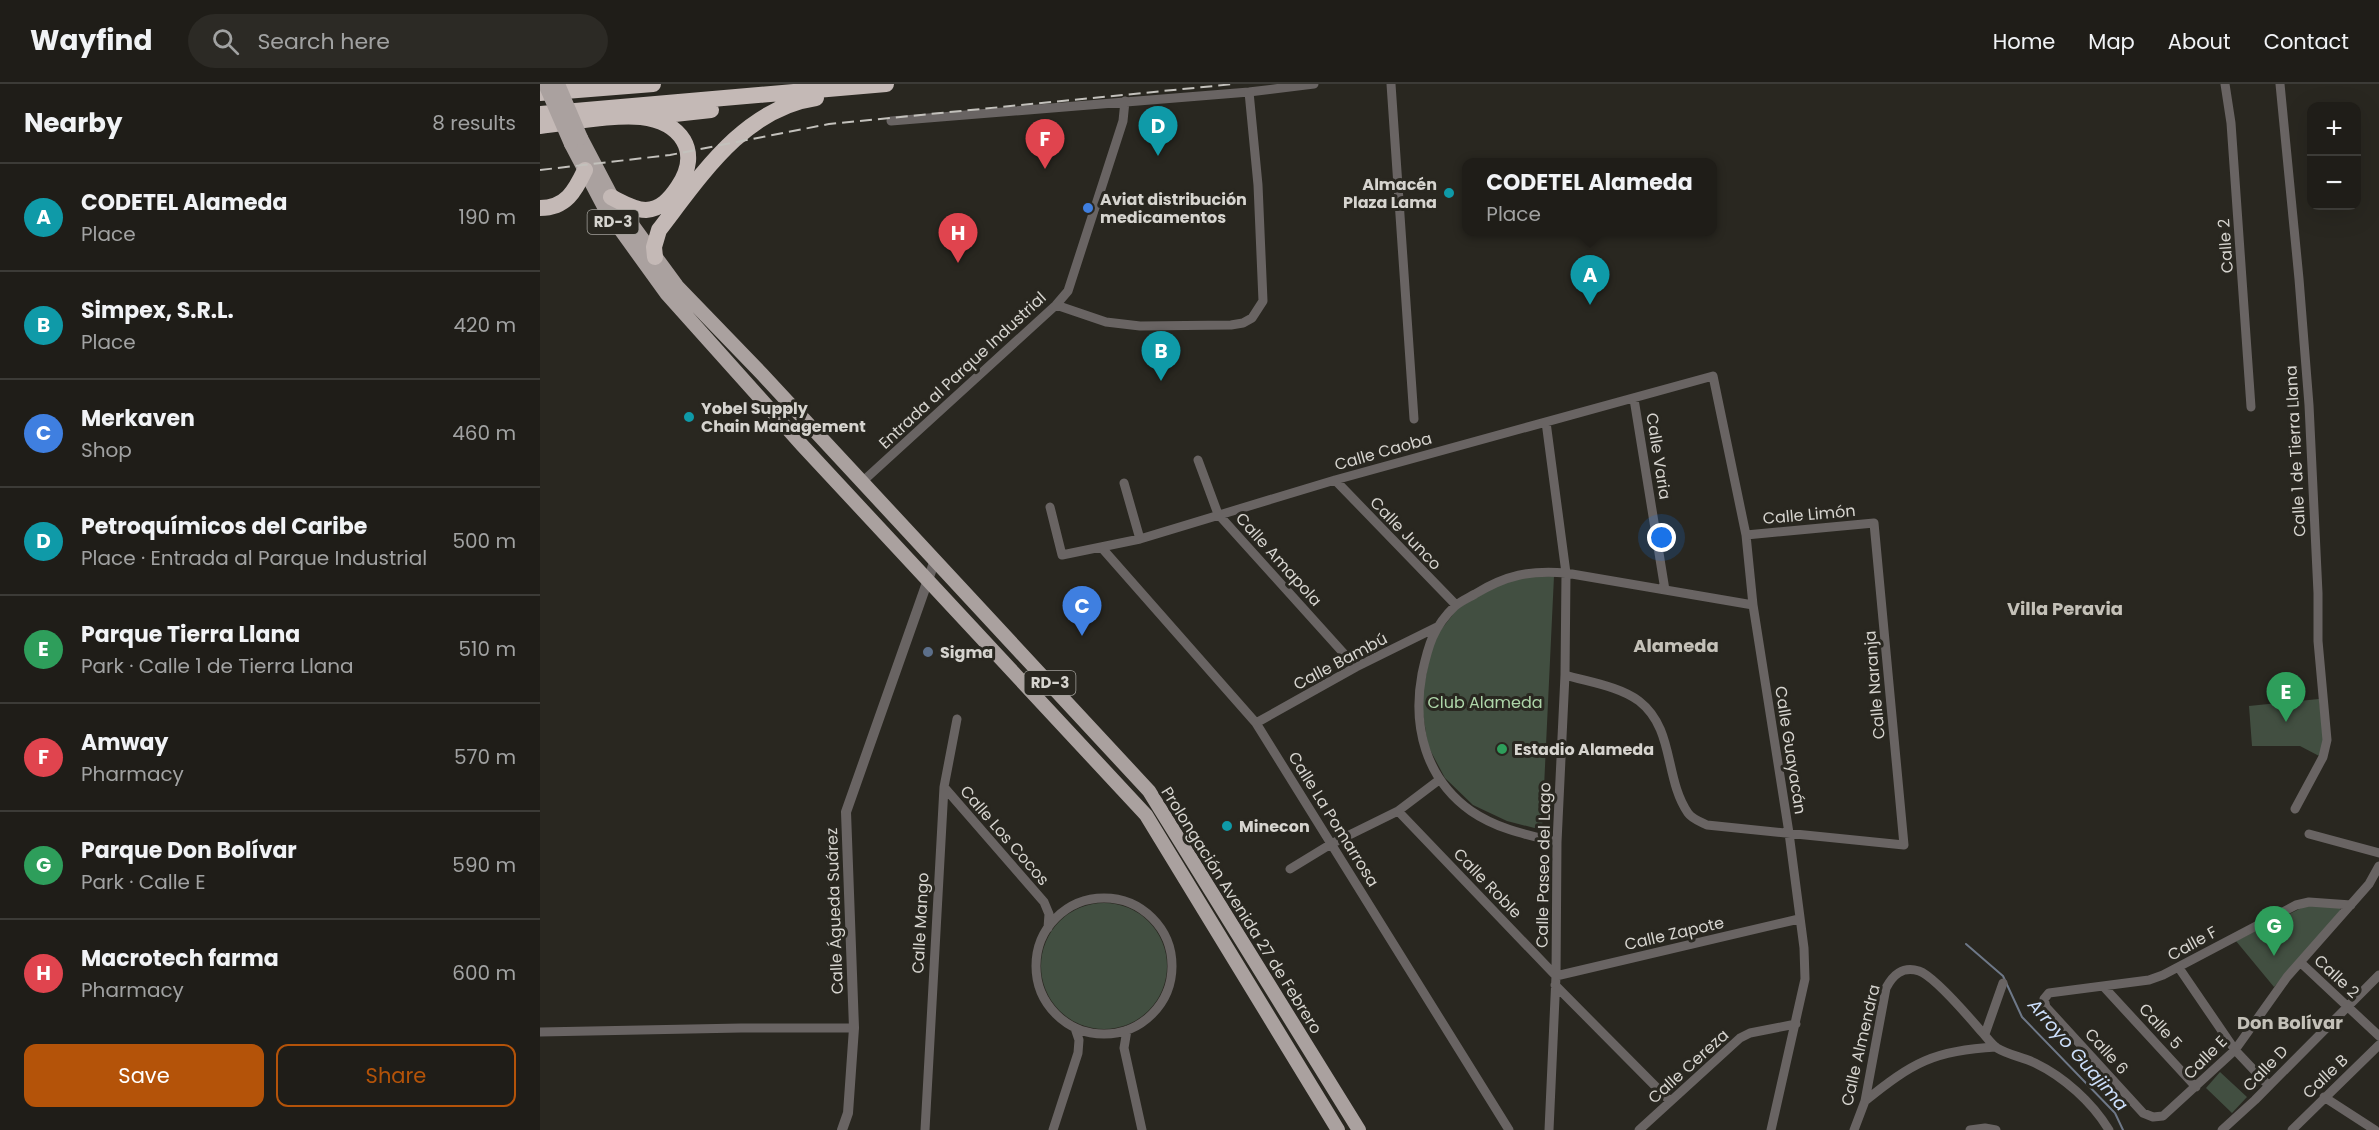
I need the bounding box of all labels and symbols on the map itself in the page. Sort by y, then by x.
pin: D [1138,106,1178,156]
pin: F [1026,120,1064,169]
place label: Almacén Plaza Lama [1343,173,1437,214]
marker: Almacén Plaza Lama [1442,186,1456,200]
place label: Aviat distribución medicamentos [1100,188,1247,229]
marker: Aviat distribución medicamentos [1081,201,1095,215]
road number: RD-3 [588,210,638,234]
pin: H [938,214,978,263]
street label: Calle 2 [2212,218,2239,274]
pin: A [1570,256,1610,305]
street label: Entrada al Parque Industrial [874,286,1051,454]
pin: B [1142,332,1180,381]
street label: Calle 1 de Tierra Llana [2280,365,2311,537]
place label: Yobel Supply Chain Management [701,397,866,438]
marker: Yobel Supply Chain Management [682,410,696,424]
street label: Calle Varia [1640,411,1677,501]
street label: Calle Caoba [1332,427,1435,476]
street label: Calle Junco [1365,491,1447,575]
street label: Calle Limón [1762,499,1856,530]
street label: Calle Amapola [1230,507,1327,611]
your location [1647,523,1676,552]
pin: C [1062,586,1102,636]
district label: Villa Peravia [2007,596,2123,621]
street label: Calle Bambú [1289,627,1391,696]
street label: Calle Naranja [1858,630,1891,740]
district label: Alameda [1633,633,1719,658]
place label: Sigma [940,641,993,664]
marker: Sigma [921,645,935,659]
road number: RD-3 [1024,671,1076,695]
pin: E [2266,672,2306,722]
street label: Calle Guayacán [1769,684,1812,816]
park label: Club Alameda [1427,691,1543,714]
place label: Estadio Alameda [1514,738,1654,761]
marker: Estadio Alameda [1495,742,1509,756]
street label: Calle La Pomarrosa [1283,747,1385,891]
street label: Calle Los Cocos [955,780,1055,890]
street label: Prolongación Avenida 27 de Febrero [1156,782,1328,1038]
street label: Calle Paseo del Lago [1531,782,1556,948]
place label: Minecon [1239,815,1310,838]
marker: Minecon [1220,819,1234,833]
street label: Calle Águeda Suárez [820,827,849,995]
street label: Calle Roble [1448,843,1527,924]
street label: Calle Mango [906,872,935,974]
pin: G [2254,906,2294,956]
street label: Calle Zapote [1622,911,1726,956]
street label: Calle F [2163,920,2221,966]
street label: Calle 2 [2309,949,2364,1003]
street label: Calle Almendra [1835,982,1886,1108]
water label: Arroyo Guajima [2022,992,2134,1116]
street label: Calle 5 [2134,998,2188,1055]
district label: Don Bolívar [2237,1010,2343,1035]
street label: Calle 6 [2080,1023,2134,1080]
street label: Calle Cereza [1643,1024,1734,1109]
street label: Calle E [2178,1030,2232,1084]
street label: Calle D [2237,1040,2293,1097]
street label: Calle B [2298,1049,2353,1104]

